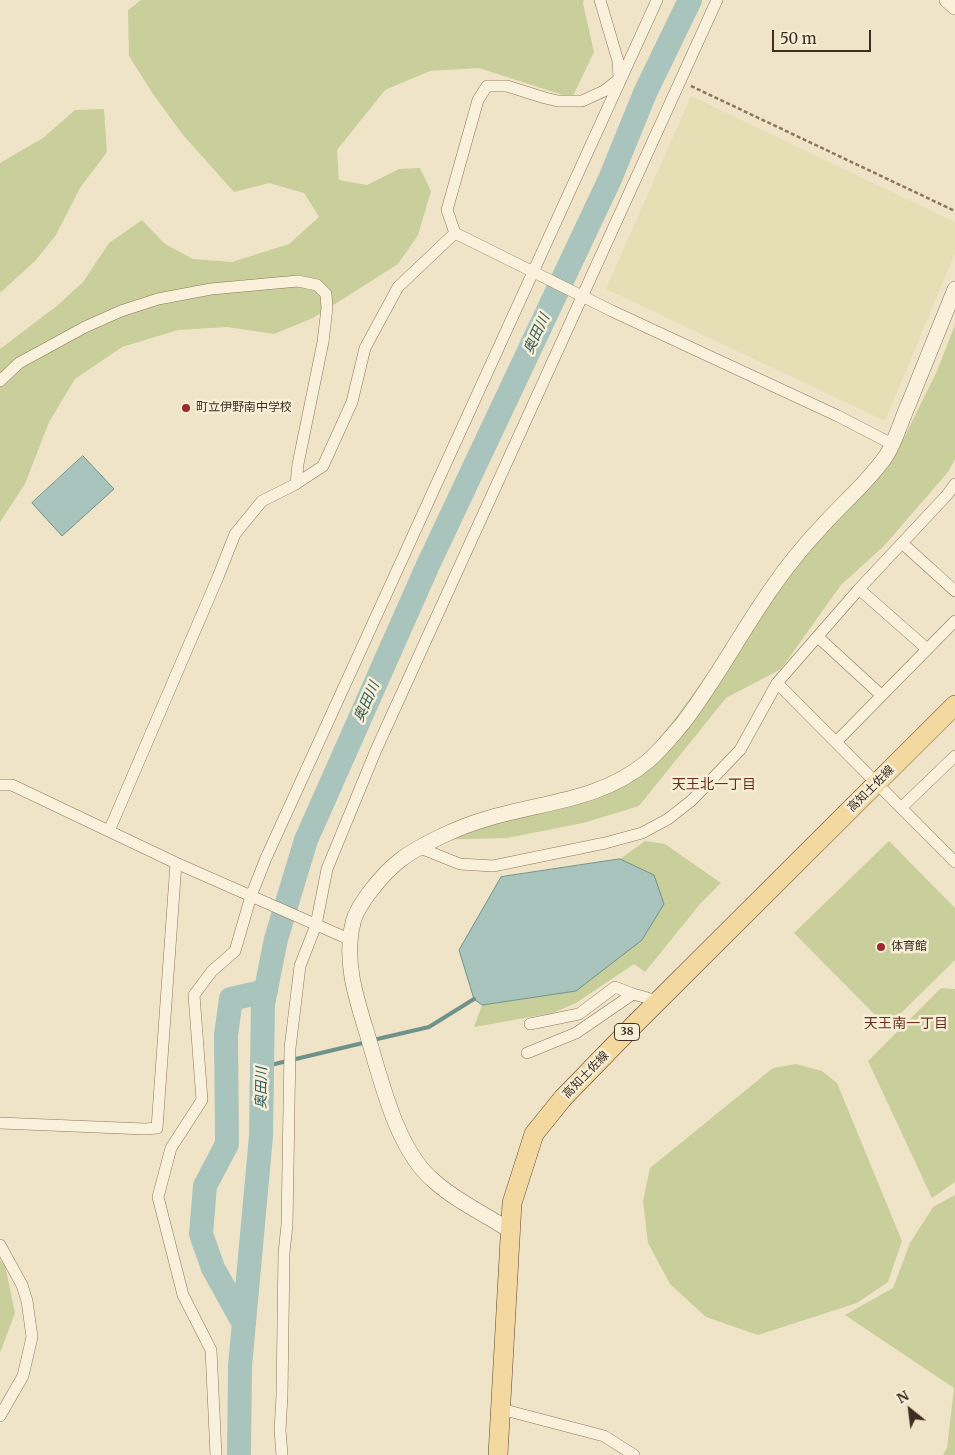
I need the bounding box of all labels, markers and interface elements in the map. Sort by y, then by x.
scale bar [775,20,874,52]
text: 50 m [780,29,817,48]
water label: 奥田川 [521,311,553,357]
place label: 町立伊野南中学校 [196,401,292,415]
marker: 町立伊野南中学校 [180,402,192,414]
water label: 奥田川 [351,679,383,725]
street label: 高知土佐線 [845,763,897,815]
district label: 天王北一丁目 [672,777,756,793]
place label: 体育館 [891,940,927,954]
marker: 体育館 [875,941,887,953]
district label: 天王南一丁目 [864,1016,948,1032]
road number: 38 [614,1024,640,1040]
street label: 高知土佐線 [560,1048,612,1102]
water label: 奥田川 [253,1067,271,1109]
north arrow [885,1385,935,1435]
text: N [894,1386,912,1407]

